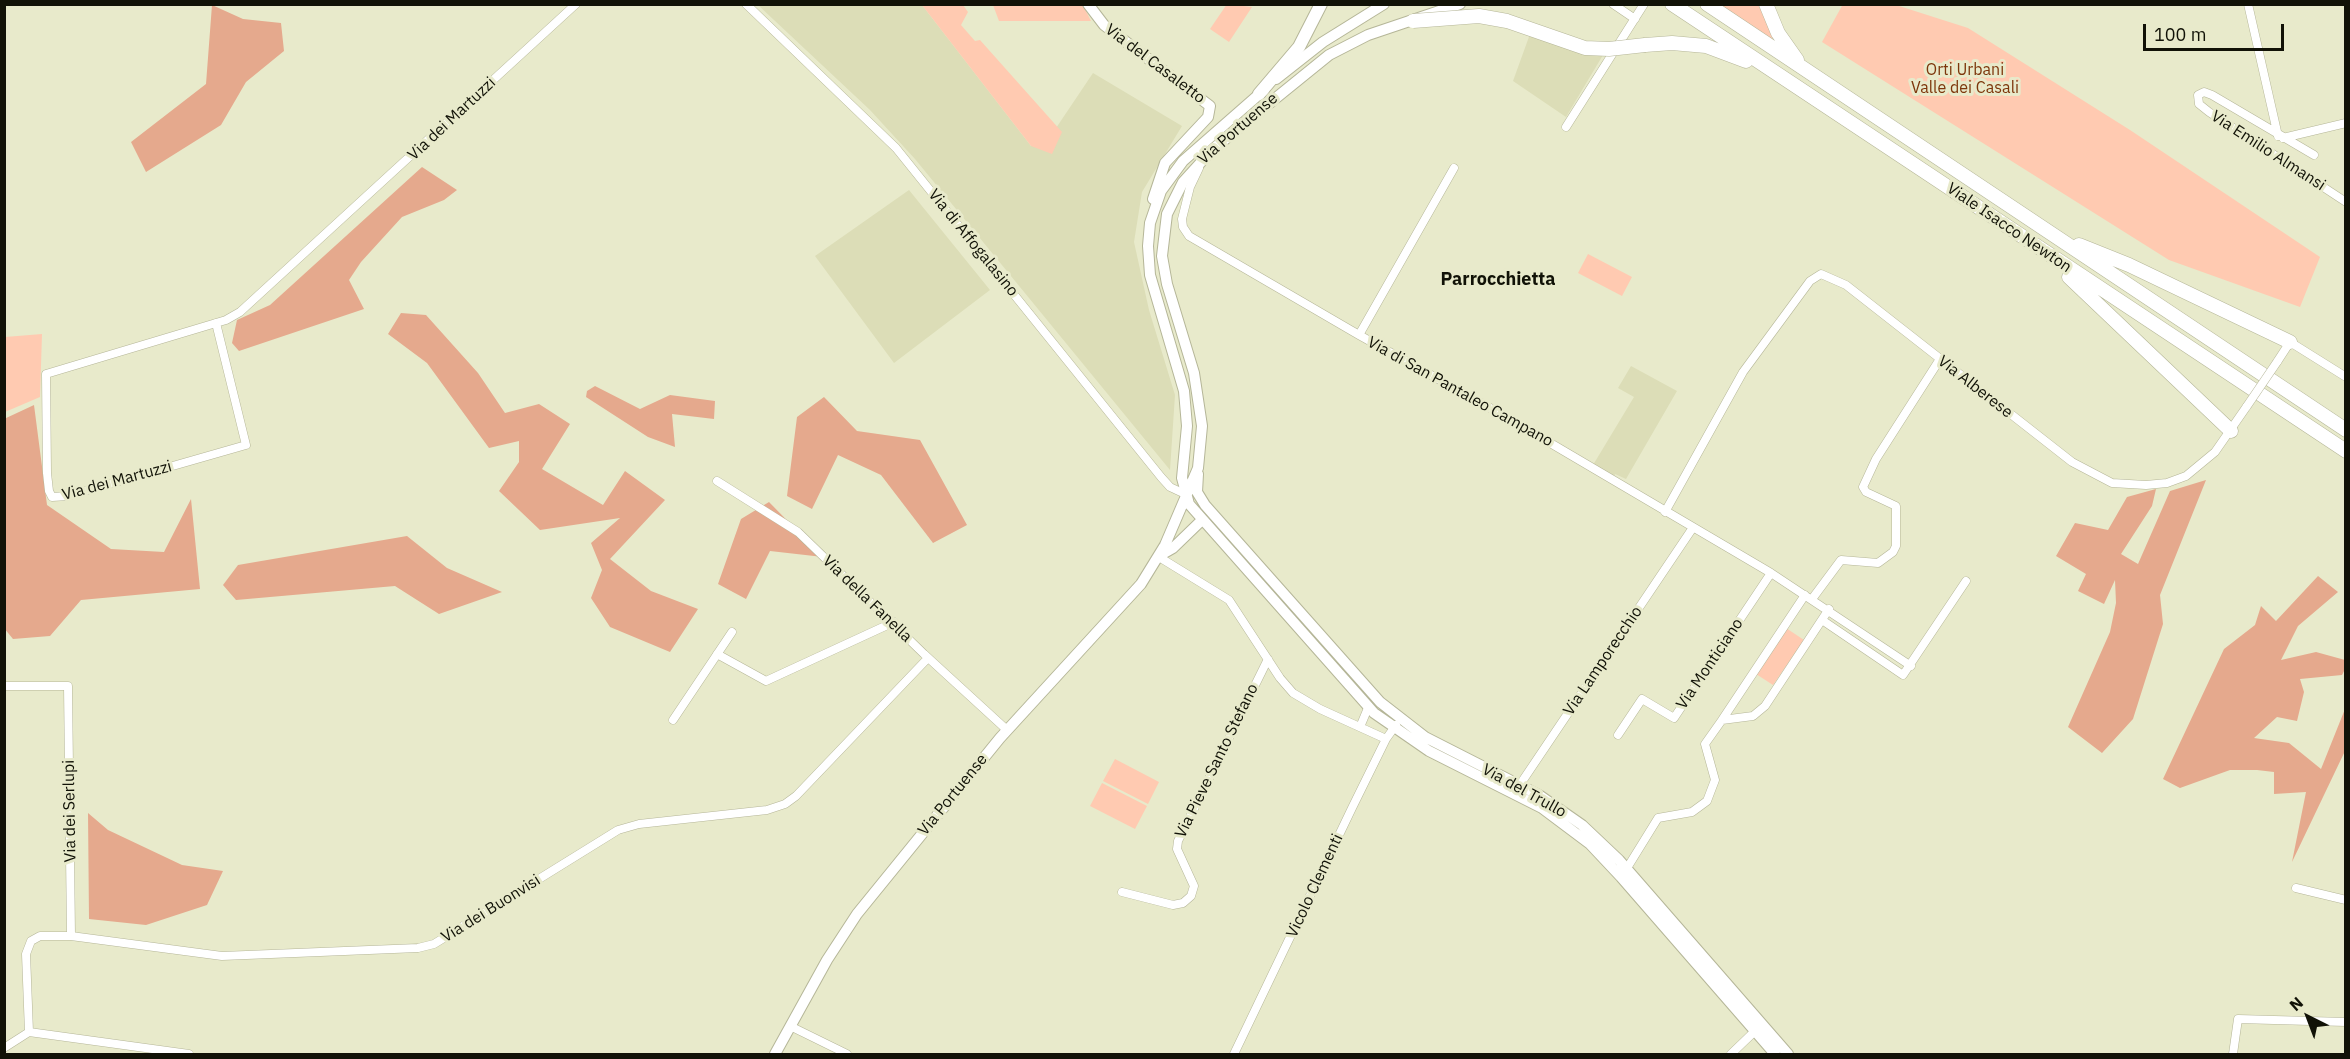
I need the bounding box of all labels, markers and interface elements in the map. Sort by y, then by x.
scale bar [2146,12,2287,50]
street label: Via del Casaletto [1101,20,1209,108]
text: 100 m [2154,23,2206,46]
park label: Orti Urbani Valle dei Casali [1911,60,2019,98]
street label: Via dei Martuzzi [404,73,500,165]
street label: Via Portuense [1194,89,1282,169]
street label: Via Emilio Almansi [2207,107,2329,195]
street label: Viale Isacco Newton [1943,179,2075,277]
street label: Via di Affogalasino [924,186,1022,300]
district label: Parrocchietta [1441,269,1555,291]
street label: Via di San Pantaleo Campano [1364,333,1556,451]
street label: Via Alberese [1934,352,2016,422]
street label: Via dei Martuzzi [60,457,174,505]
street label: Via della Fanella [818,551,916,647]
street label: Via Lamporecchio [1559,603,1647,719]
street label: Via Monticiano [1673,615,1747,713]
street label: Via Pieve Santo Stefano [1171,681,1263,841]
street label: Via Portuense [914,750,992,840]
street label: Via dei Serlupi [60,760,80,862]
street label: Via del Trullo [1479,760,1569,822]
street label: Vicolo Clementi [1283,831,1347,941]
street label: Via dei Buonvisi [438,871,544,947]
north arrow [2278,987,2338,1047]
text: N [2285,992,2307,1015]

